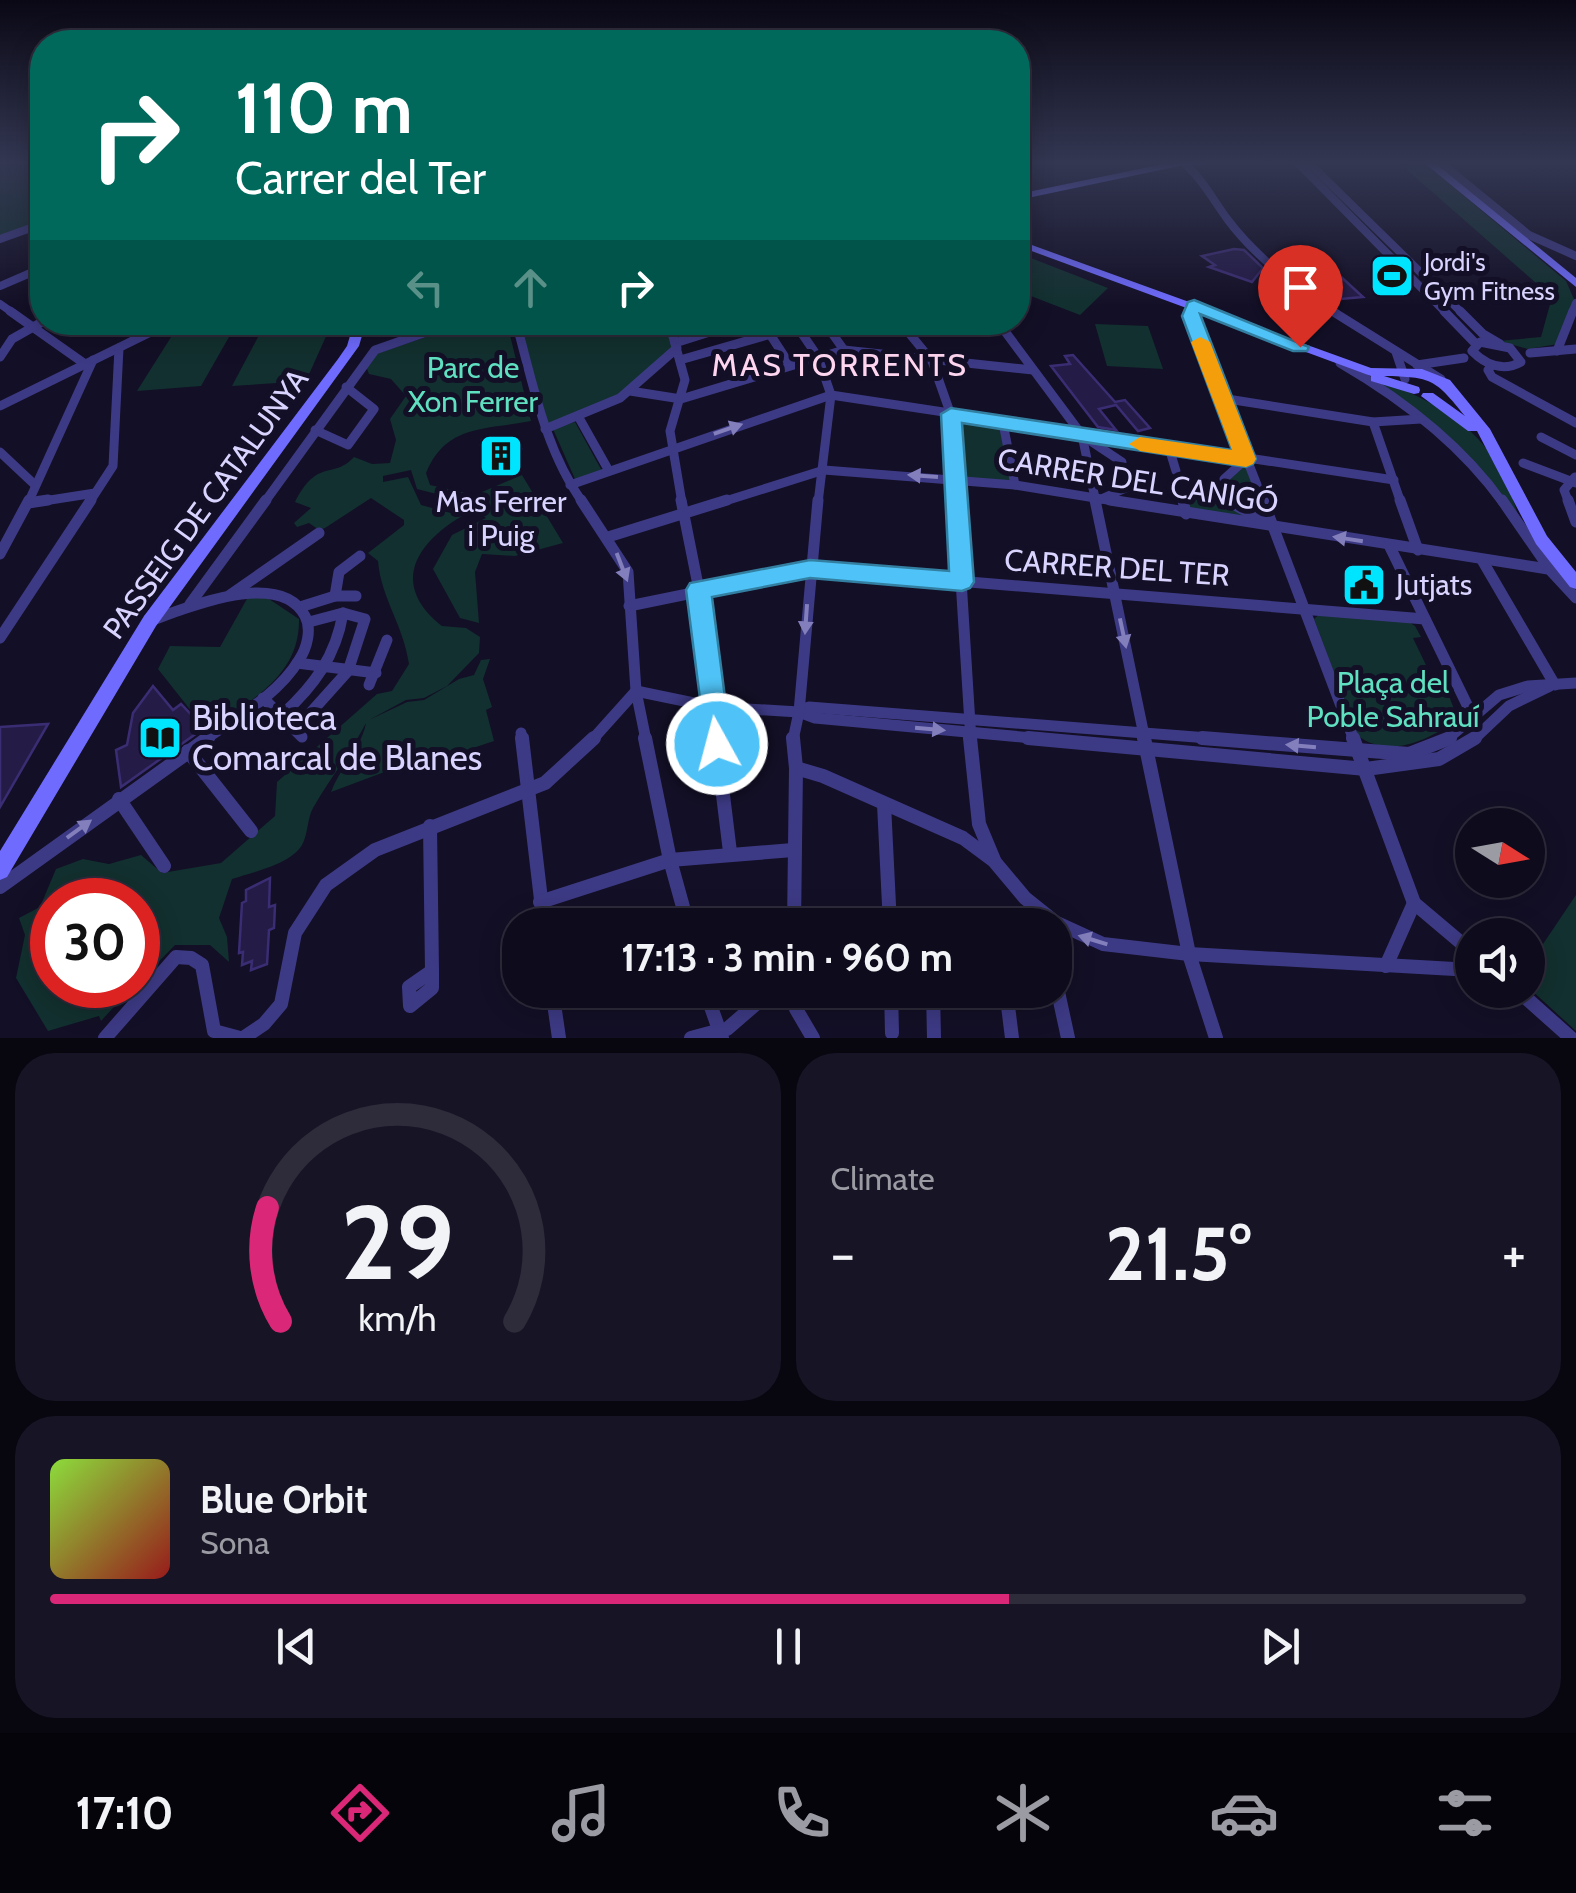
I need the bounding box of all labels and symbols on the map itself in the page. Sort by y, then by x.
pin [1258,245,1343,348]
place label: Jordi's Gym Fitness [1423,247,1555,306]
sports icon: Jordi's Gym Fitness [1369,253,1415,299]
district label: MAS TORRENTS [711,345,969,384]
park label: Parc de Xon Ferrer [408,349,538,420]
street label: PASSEIG DE CATALUNYA [95,361,316,646]
one-way arrow [714,421,744,436]
building icon: Mas Ferrer i Puig [478,433,524,479]
street label: CARRER DEL CANIGÓ [995,440,1281,521]
one-way arrow [906,468,938,484]
place label: Mas Ferrer i Puig [436,483,567,554]
one-way arrow [1332,530,1363,546]
street label: CARRER DEL TER [1003,541,1231,594]
one-way arrow [615,552,630,582]
public building icon: Jutjats [1341,562,1387,608]
place label: Jutjats [1395,566,1472,603]
one-way arrow [798,603,814,635]
one-way arrow [1116,618,1132,649]
park label: Plaça del Poble Sahrauí [1307,664,1479,735]
position arrow [665,692,769,796]
place label: Biblioteca Comarcal de Blanes [192,696,482,779]
library icon: Biblioteca Comarcal de Blanes [137,715,183,761]
one-way arrow [915,722,946,738]
one-way arrow [1285,738,1317,754]
north arrow [1455,808,1545,898]
one-way arrow [66,820,92,839]
speed limit sign: 30 [30,878,160,1008]
one-way arrow [1077,932,1108,947]

